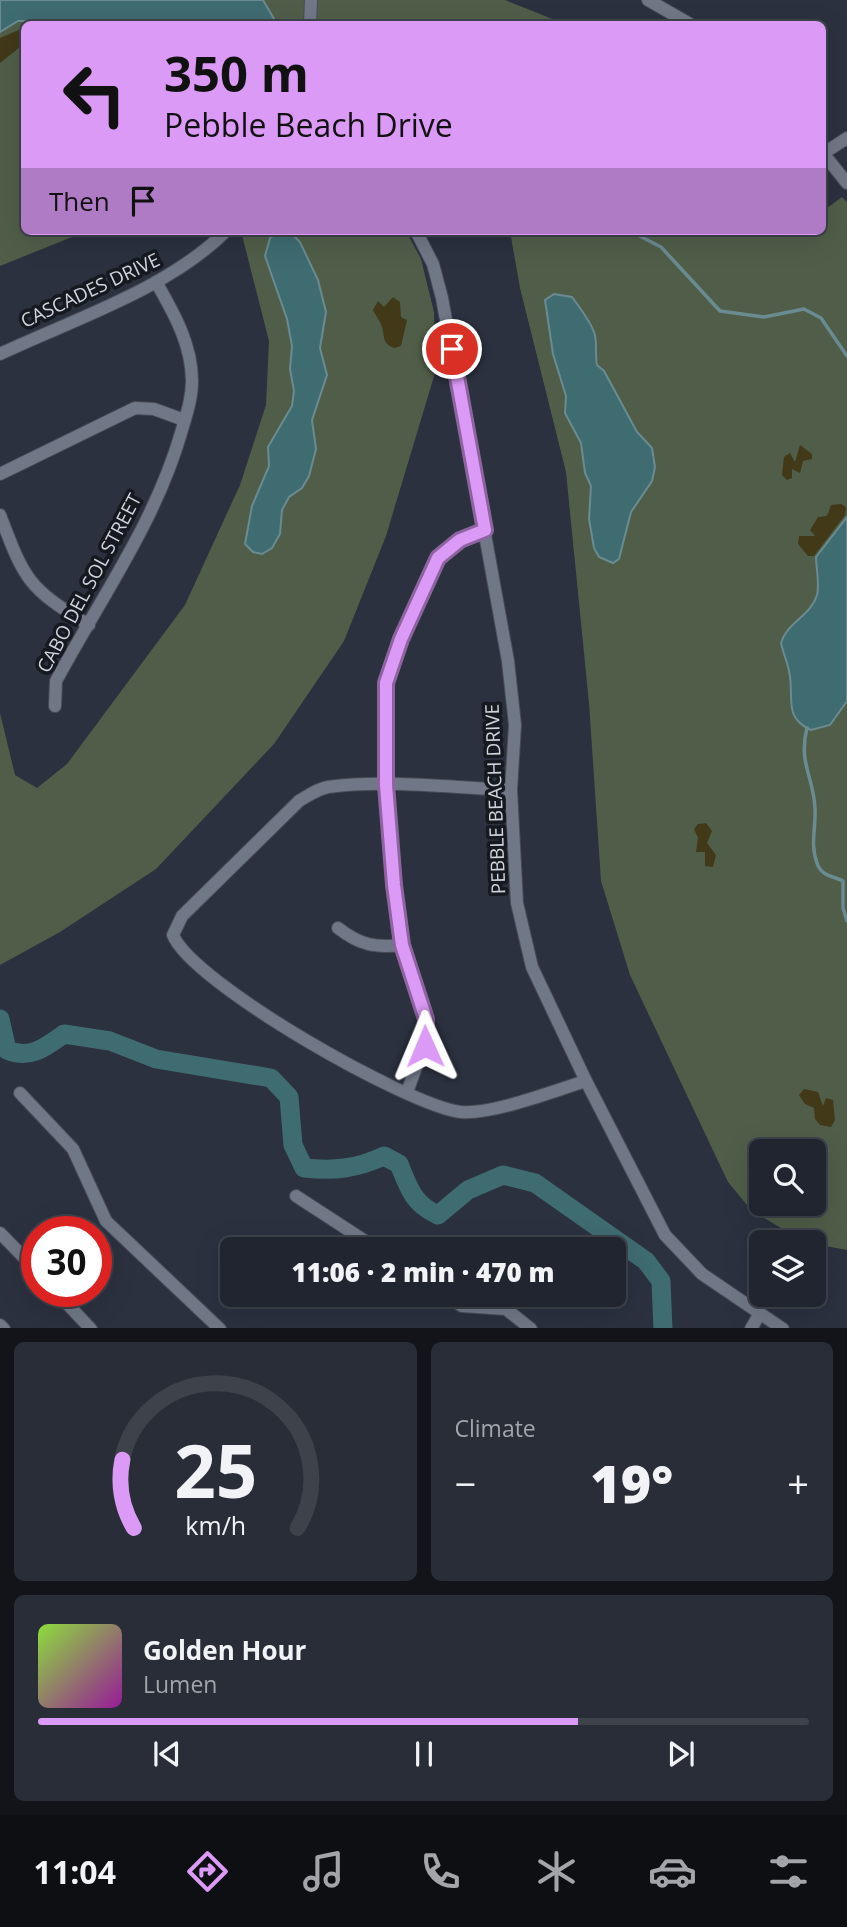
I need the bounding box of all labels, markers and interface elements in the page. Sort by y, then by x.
text: 350 m [164,40,309,106]
icon: left [49,49,140,140]
text: Pebble Beach Drive [164,103,453,146]
icon: arrive [124,182,162,220]
text: Then [49,183,110,219]
street label: CASCADES DRIVE [16,246,164,334]
pin [422,319,482,379]
icon: arrive [433,330,471,368]
street label: CABO DEL SOL STREET [31,488,148,677]
street label: PEBBLE BEACH DRIVE [479,703,511,895]
position arrow [388,1009,462,1083]
map controls [749,1139,826,1307]
button: search [749,1139,826,1216]
speed limit sign: 30 [21,1216,112,1307]
button: layers [749,1230,826,1307]
text: 11:06 · 2 min · 470 m [292,1254,554,1290]
text: Climate [455,1412,536,1444]
text: 25 [174,1420,257,1519]
text: 19° [590,1447,673,1518]
text: − [455,1457,476,1509]
text: + [787,1457,809,1509]
text: km/h [185,1507,246,1541]
text: Golden Hour [143,1632,306,1668]
text: Lumen [143,1668,217,1700]
icon: previous [148,1735,186,1773]
icon: pause [405,1735,443,1773]
icon: next [662,1735,700,1773]
icon: directions [183,1847,232,1896]
icon: music [299,1847,348,1896]
icon: phone [416,1847,465,1896]
icon: climate [532,1847,581,1896]
icon: car [648,1847,697,1896]
icon: filters [764,1847,813,1896]
text: 11:04 [34,1850,116,1893]

